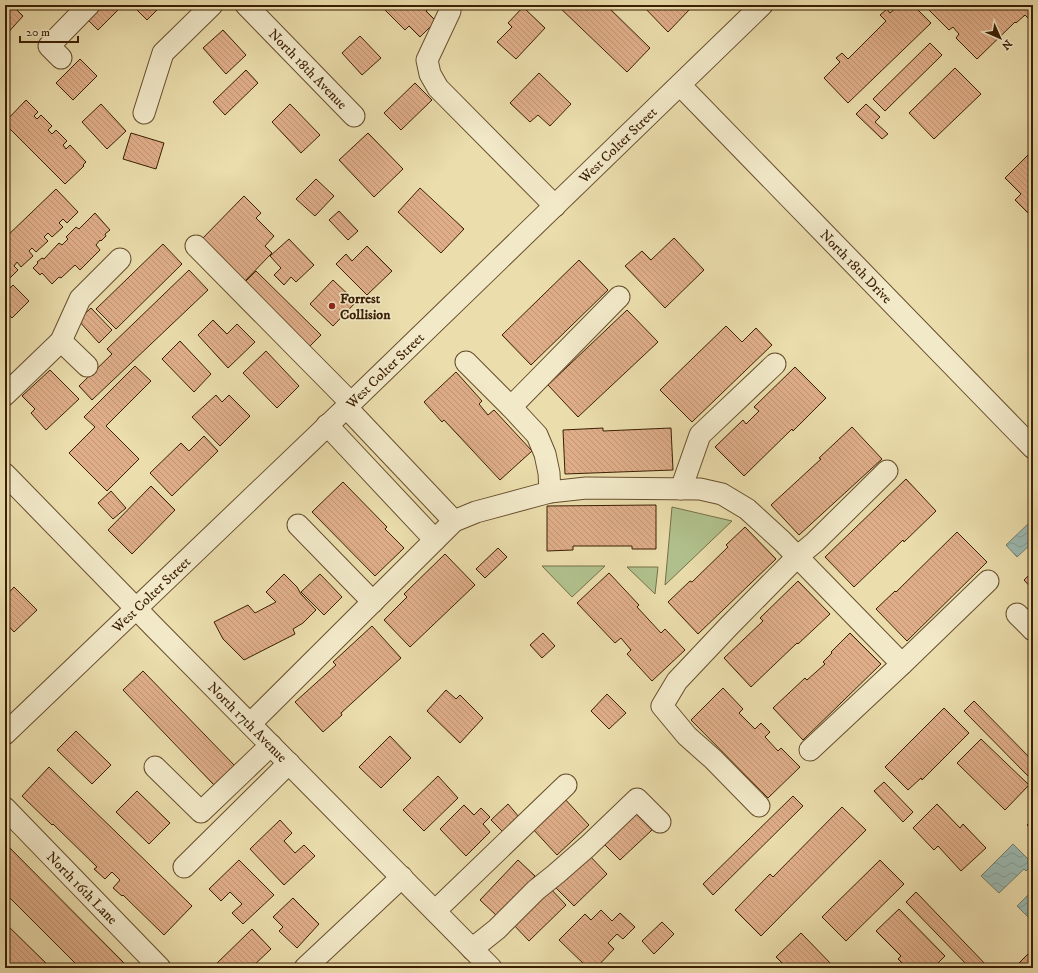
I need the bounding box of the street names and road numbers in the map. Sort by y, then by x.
street label: North 18th Avenue [264,25,351,114]
street label: West Colter Street [575,103,662,188]
street label: North 18th Drive [816,226,896,308]
street label: West Colter Street [342,329,429,414]
street label: West Colter Street [108,553,195,638]
street label: North 17th Avenue [204,679,291,767]
street label: North 16th Lane [42,848,121,929]

